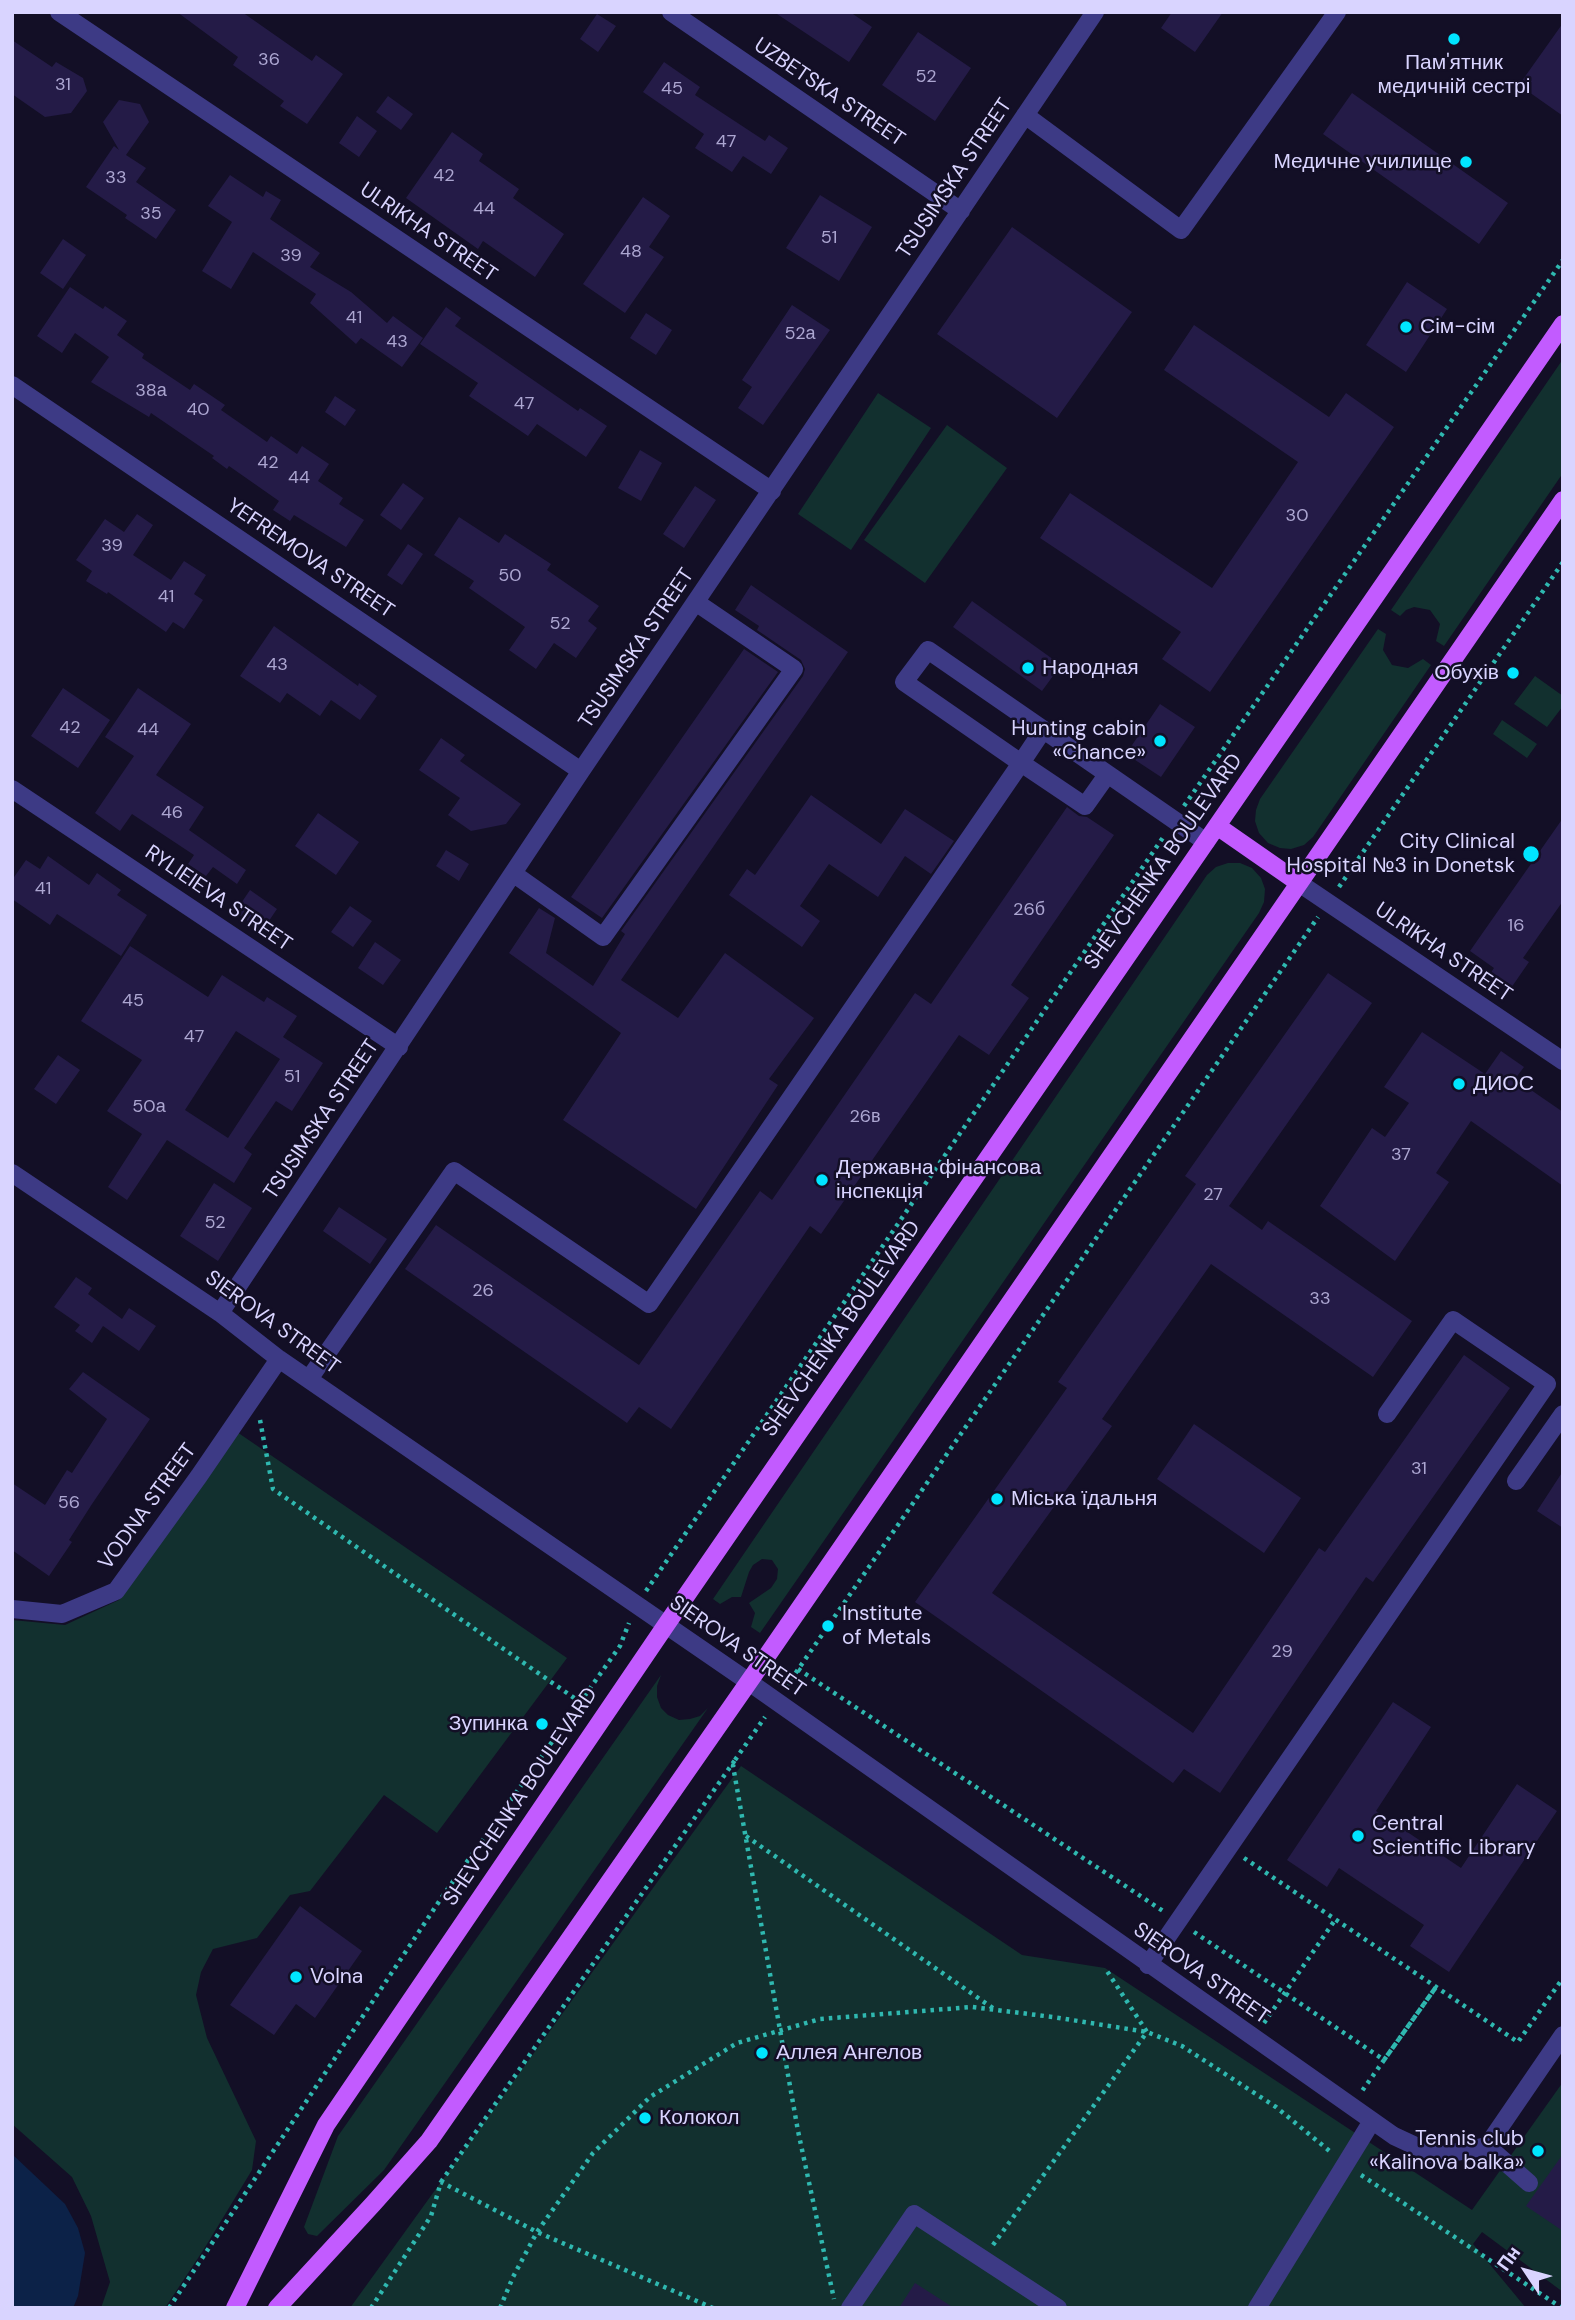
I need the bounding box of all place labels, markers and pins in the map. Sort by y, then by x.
marker: Пам'ятник медичній сестрі [1446,31,1462,47]
place label: Пам'ятник медичній сестрі [1378,50,1530,100]
place label: Медичне училище [1273,149,1452,175]
marker: Медичне училище [1458,154,1474,170]
place label: Сім-сім [1420,314,1495,340]
marker: Сім-сім [1398,319,1414,335]
place label: Народная [1042,655,1139,681]
marker: Народная [1020,660,1036,676]
place label: Обухів [1434,660,1499,686]
marker: Обухів [1505,665,1521,681]
place label: Hunting cabin «Chance» [1011,716,1146,766]
marker: Hunting cabin «Chance» [1152,733,1168,749]
place label: City Clinical Hospital №3 in Donetsk [1287,829,1515,879]
marker: City Clinical Hospital №3 in Donetsk [1521,844,1541,864]
place label: ДИОС [1473,1071,1534,1097]
marker: ДИОС [1451,1076,1467,1092]
place label: Державна фінансова інспекція [836,1155,1041,1205]
marker: Державна фінансова інспекція [814,1172,830,1188]
place label: Міська їдальня [1011,1486,1157,1512]
marker: Міська їдальня [989,1491,1005,1507]
place label: Institute of Metals [842,1601,931,1651]
marker: Institute of Metals [820,1618,836,1634]
place label: Зупинка [449,1711,528,1737]
marker: Зупинка [534,1716,550,1732]
place label: Central Scientific Library [1372,1811,1536,1861]
marker: Central Scientific Library [1350,1828,1366,1844]
place label: Volna [310,1964,363,1990]
marker: Volna [288,1969,304,1985]
place label: Аллея Ангелов [776,2040,922,2066]
marker: Аллея Ангелов [754,2045,770,2061]
place label: Колокол [659,2105,740,2131]
marker: Колокол [637,2110,653,2126]
place label: Tennis club «Kalinova balka» [1369,2126,1524,2176]
marker: Tennis club «Kalinova balka» [1530,2143,1546,2159]

